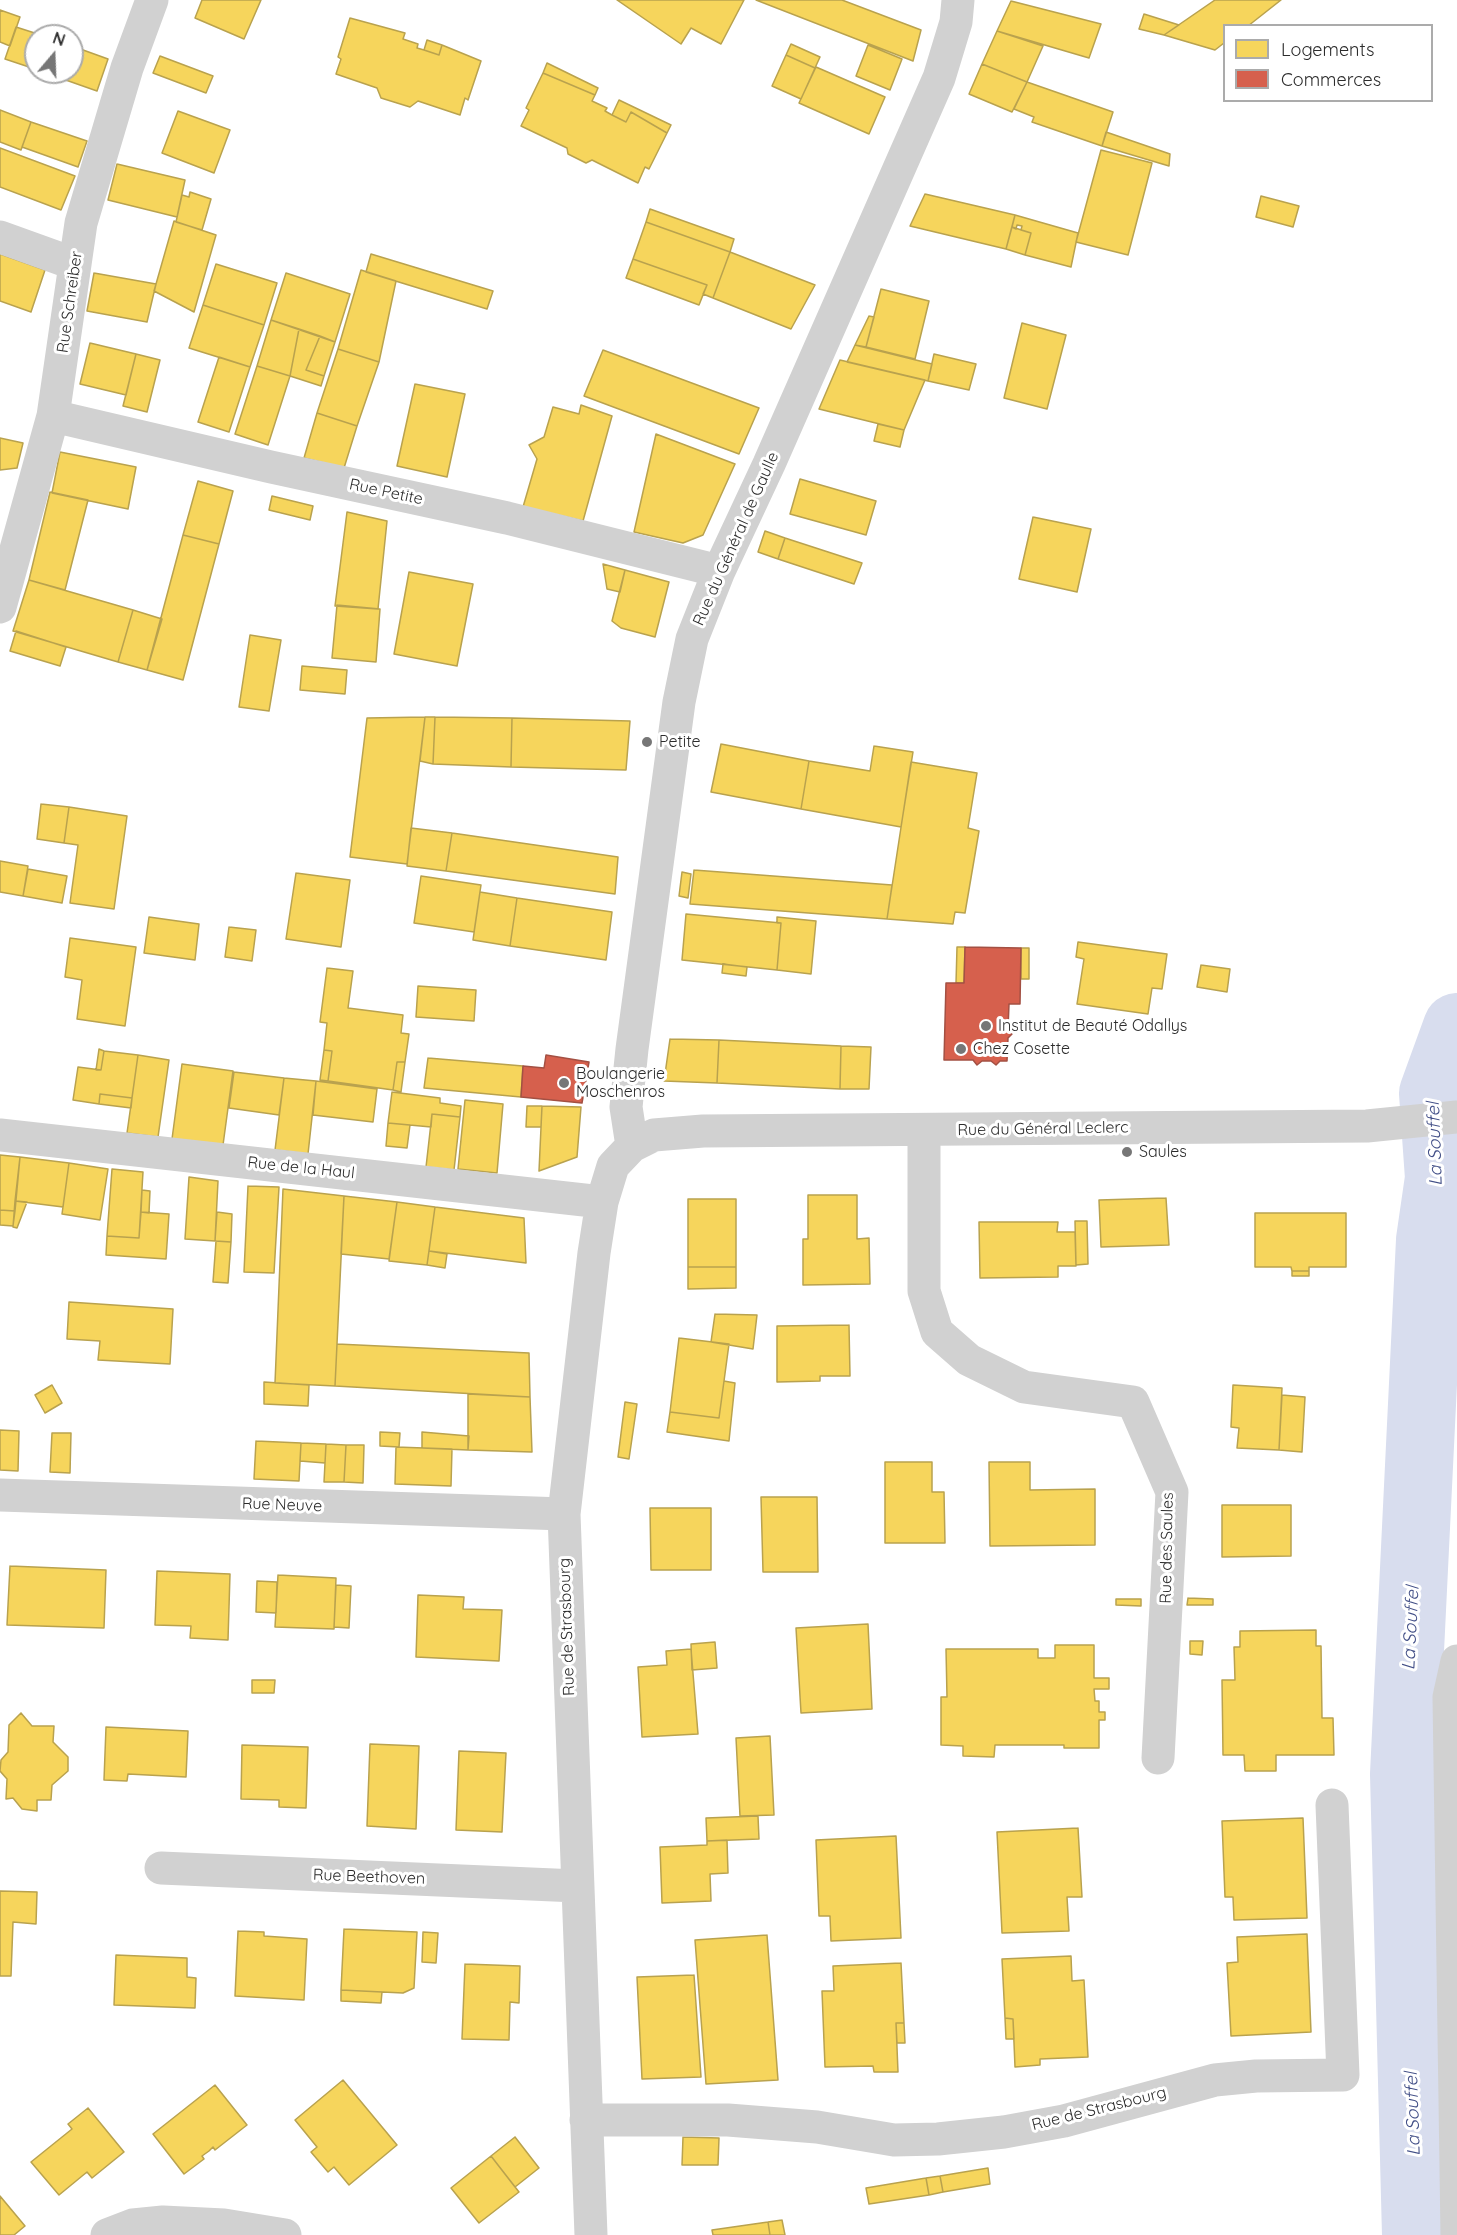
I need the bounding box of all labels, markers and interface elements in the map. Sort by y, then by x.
north arrow [24,24,84,84]
legend [1223,24,1433,102]
text: N [50,27,68,50]
text: Logements [1281,38,1374,61]
text: Commerces [1281,68,1381,91]
street label: Rue Schreiber [53,250,87,354]
street label: Rue du Général de Gaulle [689,449,783,629]
street label: Rue Petite [347,475,425,509]
place label: Petite [659,732,701,752]
marker: Petite [640,735,654,749]
place label: Institut de Beauté Odallys [998,1016,1187,1036]
marker: Institut de Beauté Odallys [979,1019,993,1033]
place label: Chez Cosette [973,1039,1070,1059]
marker: Chez Cosette [954,1042,968,1056]
place label: Boulangerie Moschenros [576,1064,665,1102]
marker: Boulangerie Moschenros [557,1076,571,1090]
water label: La Souffel [1423,1102,1447,1186]
street label: Rue du Général Leclerc [957,1118,1129,1140]
place label: Saules [1139,1142,1187,1162]
marker: Saules [1120,1145,1134,1159]
street label: Rue de la Haul [246,1153,356,1183]
street label: Rue des Saules [1156,1492,1178,1604]
street label: Rue Neuve [242,1494,322,1516]
street label: Rue de Strasbourg [555,1558,579,1696]
water label: La Souffel [1398,1586,1424,1670]
street label: Rue Beethoven [313,1865,425,1889]
water label: La Souffel [1401,2072,1425,2156]
street label: Rue de Strasbourg [1030,2083,1168,2135]

